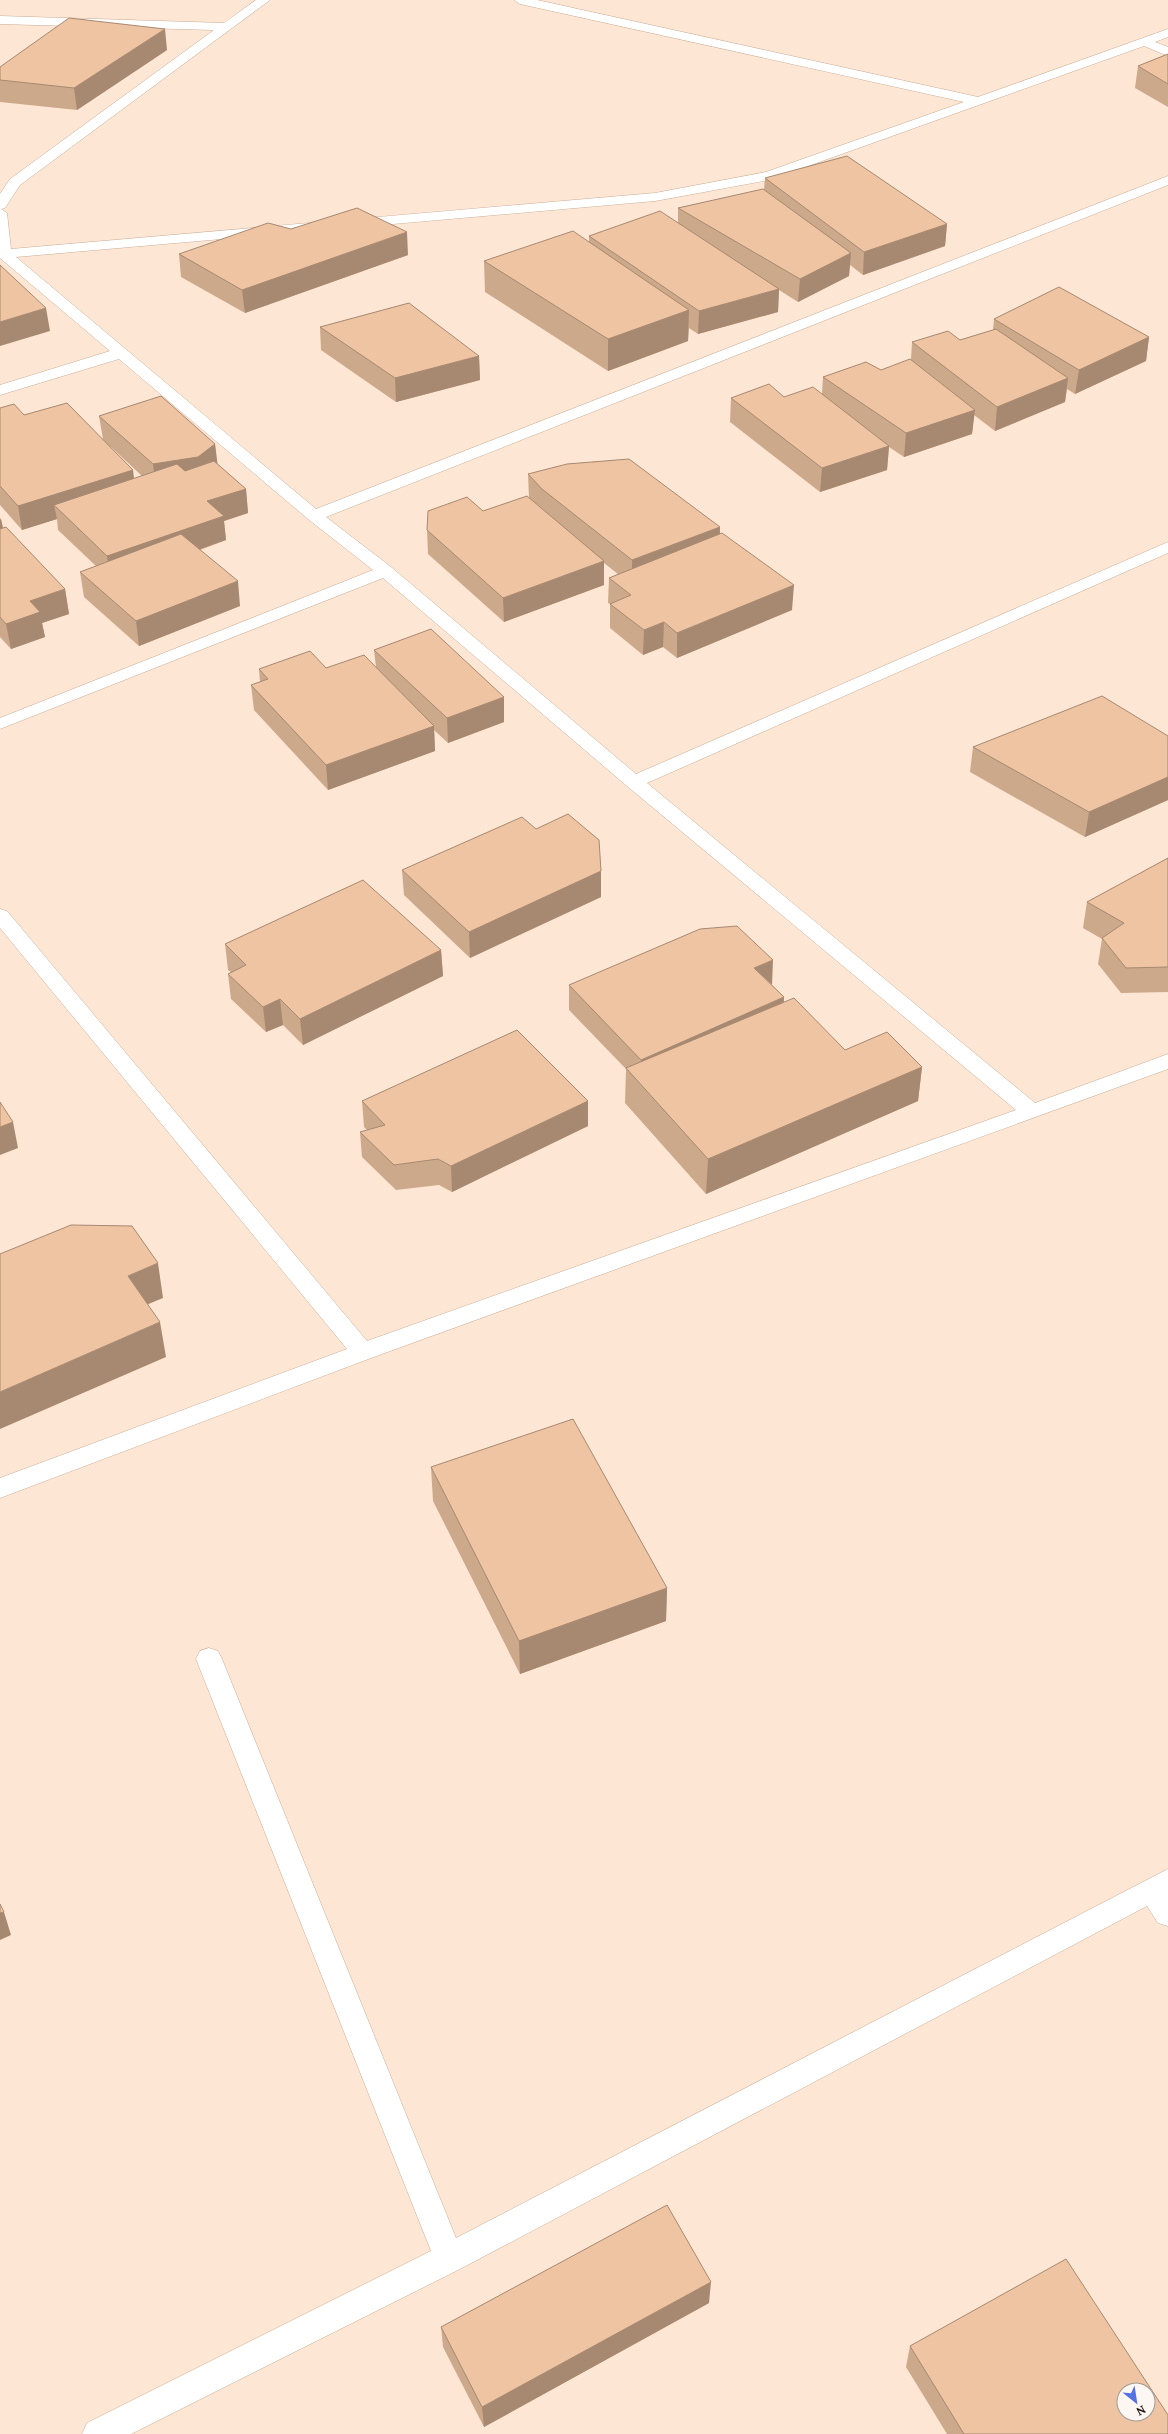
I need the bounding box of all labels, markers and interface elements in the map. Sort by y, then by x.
north arrow [1116,2382,1156,2422]
text: N [1133,2402,1148,2419]

